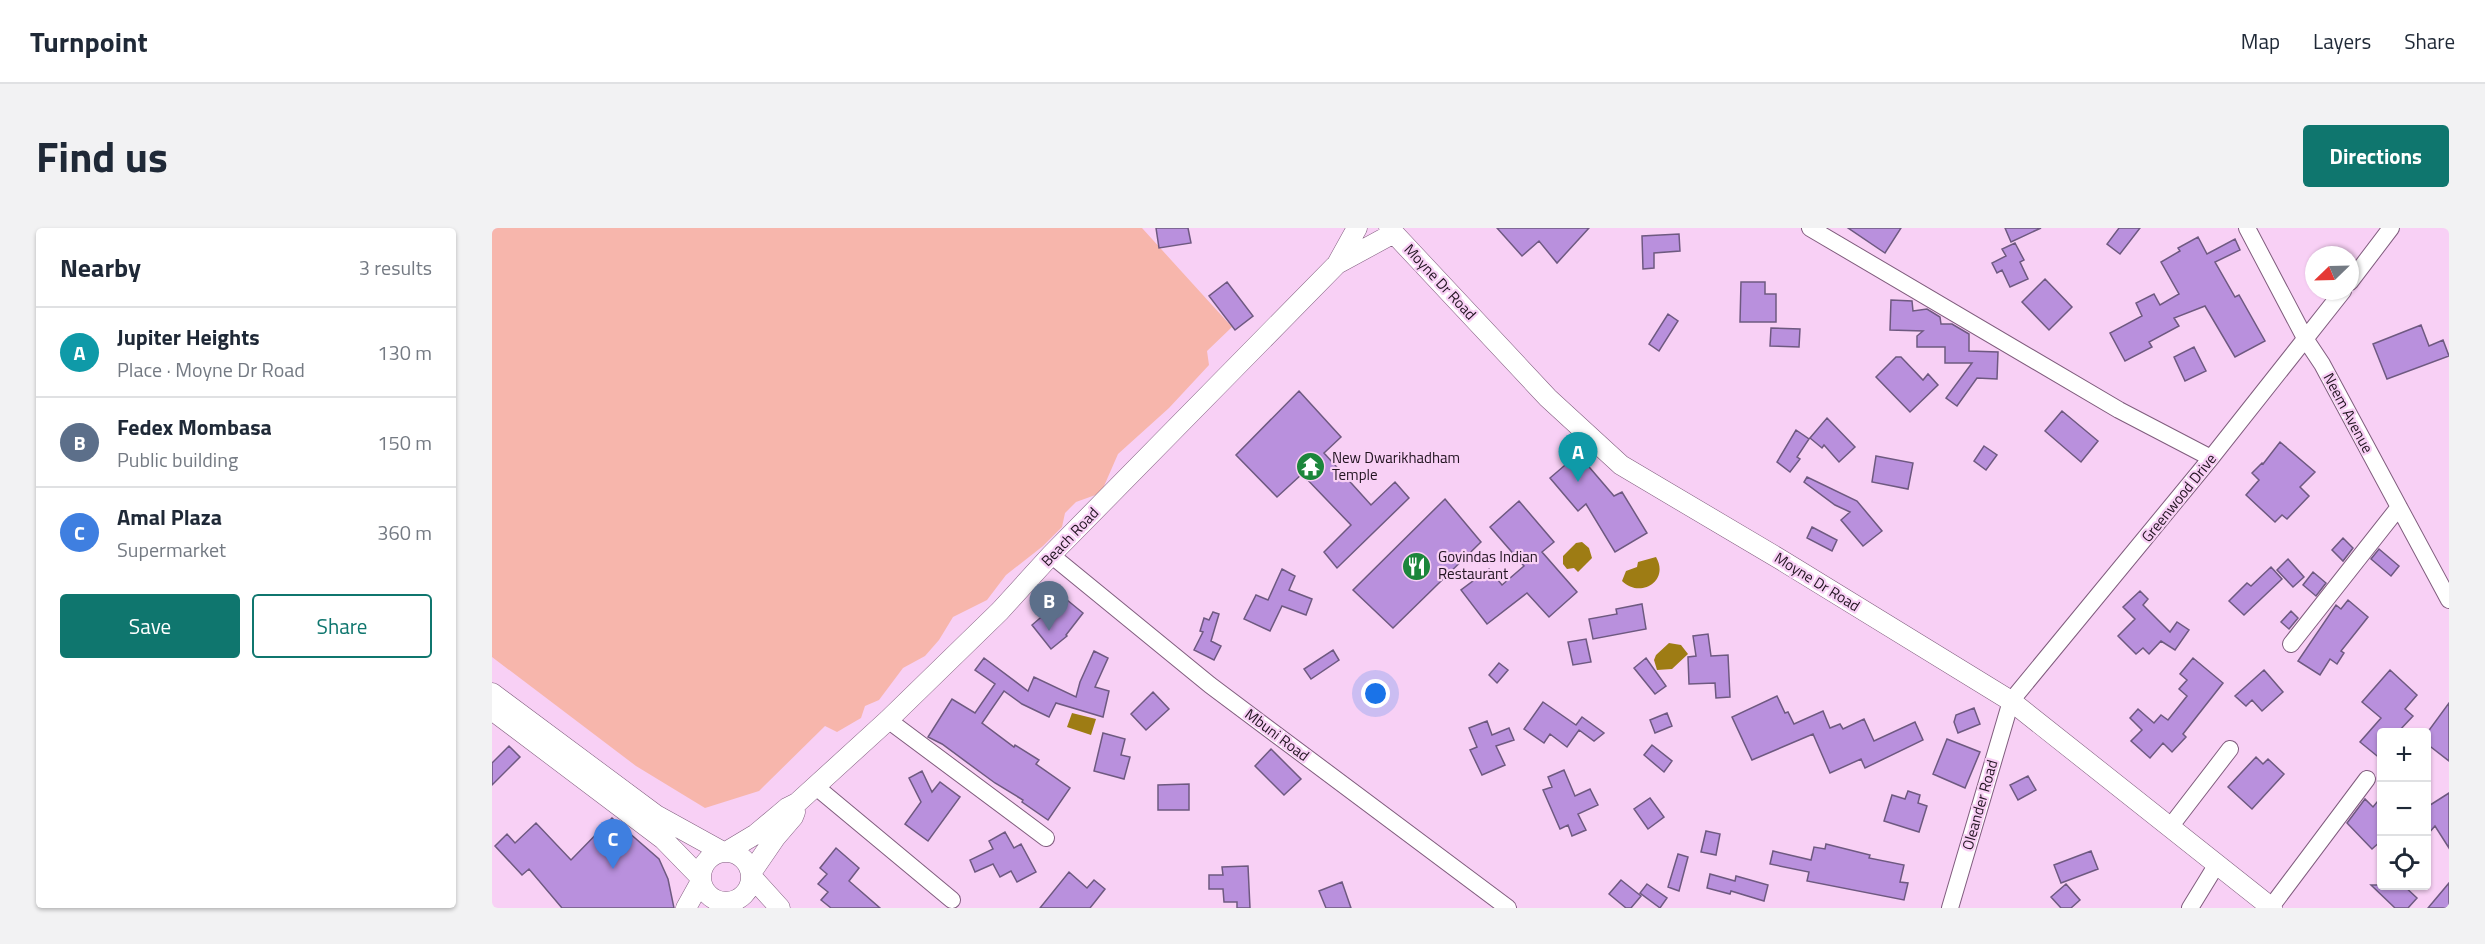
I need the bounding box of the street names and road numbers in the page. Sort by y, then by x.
street label: Moyne Dr Road [1399,238,1482,325]
street label: Neem Avenue [2318,369,2379,457]
street label: Greenwood Drive [2135,448,2222,547]
street label: Beach Road [1035,502,1104,572]
street label: Moyne Dr Road [1770,546,1865,617]
street label: Mbuni Road [1240,703,1314,767]
street label: Oleander Road [1956,757,2003,853]

